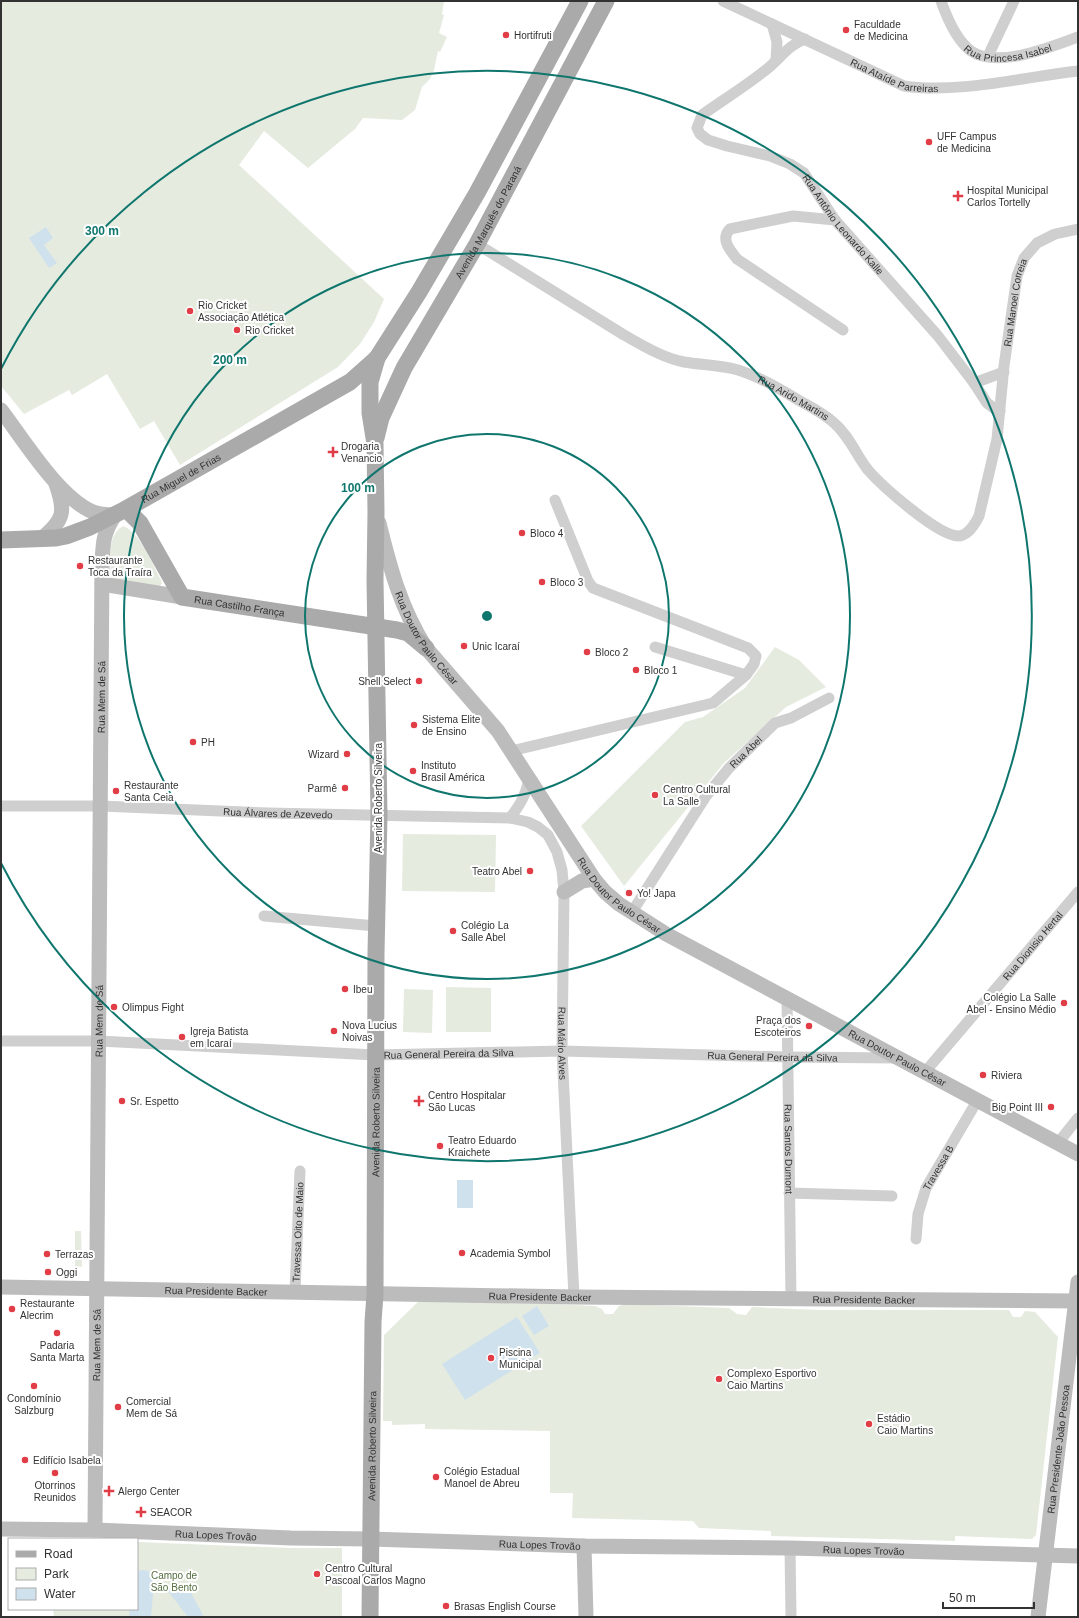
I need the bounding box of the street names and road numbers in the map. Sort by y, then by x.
street label: Rua Princesa Isabel [962,42,1053,63]
street label: Rua Ataíde Parreiras [849,56,938,94]
street label: Avenida Marquês do Paraná [453,163,523,280]
street label: Rua Antônio Leonardo Kalle [801,172,886,277]
street label: Rua Manoel Correia [1001,257,1029,347]
street label: Rua Arido Martins [757,373,831,422]
street label: Rua Miguel de Frias [139,451,222,505]
street label: Rua Doutor Paulo César [393,590,461,687]
street label: Rua Castilho França [194,593,286,618]
street label: Rua Mem de Sá [95,660,107,733]
street label: Rua Abel [727,734,764,770]
street label: Avenida Roberto Silveira [373,743,384,853]
street label: Rua Álvares de Azevedo [223,806,333,820]
street label: Rua Doutor Paulo César [576,855,663,935]
street label: Rua Dionisio Hertal [1000,909,1065,982]
street label: Rua Mem de Sá [93,984,104,1057]
street label: Rua Mário Alves [556,1007,569,1080]
street label: Rua Doutor Paulo César [847,1027,949,1088]
street label: Rua General Pereira da Silva [383,1047,514,1060]
street label: Rua General Pereira da Silva [707,1049,838,1063]
street label: Avenida Roberto Silveira [370,1067,381,1177]
street label: Rua Santos Dumont [783,1104,795,1194]
street label: Travessa B [921,1143,956,1192]
street label: Travessa Oito de Maio [290,1181,305,1282]
street label: Rua Presidente Backer [164,1284,268,1297]
street label: Rua Presidente Backer [488,1290,592,1303]
street label: Rua Presidente Backer [812,1293,916,1305]
street label: Rua Mem de Sá [91,1308,102,1381]
street label: Rua Presidente João Pessoa [1045,1384,1071,1514]
street label: Avenida Roberto Silveira [366,1391,378,1501]
street label: Rua Lopes Trovão [175,1528,257,1542]
street label: Rua Lopes Trovão [499,1538,581,1551]
street label: Rua Lopes Trovão [823,1543,905,1557]

